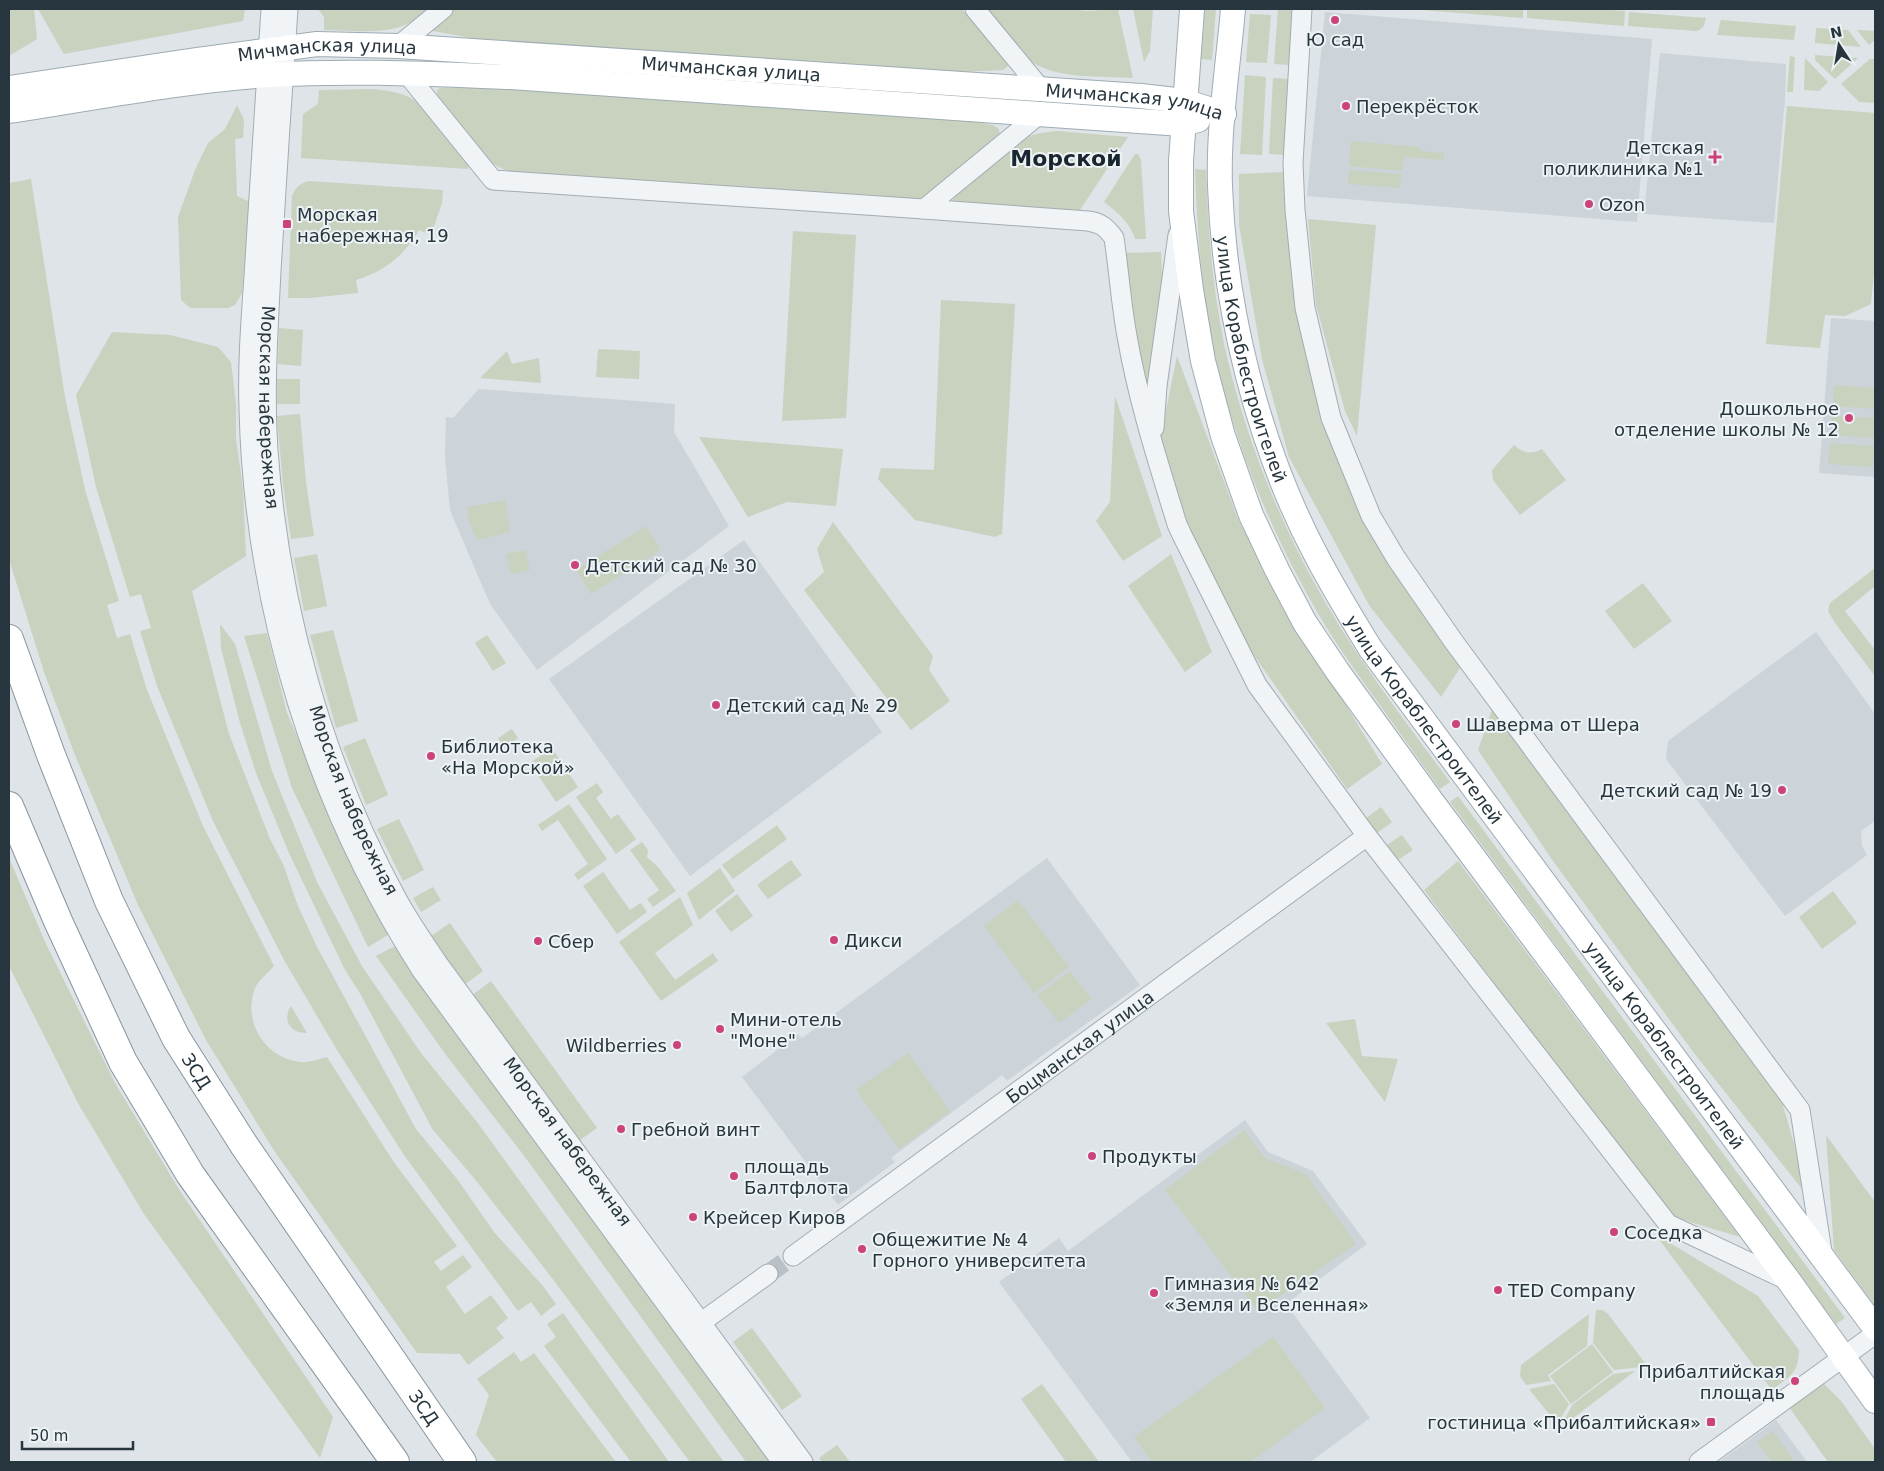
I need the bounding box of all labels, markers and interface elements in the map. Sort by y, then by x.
marker: Ю сад [1329,14,1341,26]
north arrow [1814,20,1864,70]
text: N [1829,23,1844,41]
place label: Ю сад [1306,29,1364,50]
street label: Мичманская улица [236,33,417,65]
street label: Мичманская улица [641,52,822,85]
street label: Мичманская улица [1045,79,1226,124]
place label: Перекрёсток [1356,96,1479,117]
marker: Перекрёсток [1340,100,1352,112]
place label: Детская поликлиника №1 [1543,137,1704,179]
district label: Морской [1010,146,1122,171]
marker: Детская поликлиника №1 [1708,150,1722,164]
place label: Ozon [1599,194,1645,215]
marker: Ozon [1583,198,1595,210]
place label: Морская набережная, 19 [297,204,449,246]
marker: Морская набережная, 19 [281,218,293,230]
street label: улица Кораблестроителей [1213,235,1292,485]
street label: Морская набережная [256,305,284,510]
place label: Дошкольное отделение школы № 12 [1614,398,1839,440]
marker: Дошкольное отделение школы № 12 [1843,412,1855,424]
place label: Детский сад № 30 [585,555,757,576]
marker: Детский сад № 30 [569,559,581,571]
street label: улица Кораблестроителей [1342,611,1507,828]
place label: Детский сад № 29 [726,695,898,716]
marker: Детский сад № 29 [710,699,722,711]
street label: Морская набережная [306,702,403,898]
place label: Шаверма от Шера [1466,714,1640,735]
marker: Шаверма от Шера [1450,718,1462,730]
place label: Библиотека «На Морской» [441,736,575,778]
marker: Библиотека «На Морской» [425,750,437,762]
place label: Детский сад № 19 [1600,780,1772,801]
marker: Детский сад № 19 [1776,784,1788,796]
place label: Дикси [844,930,902,951]
place label: Сбер [548,931,594,952]
marker: Дикси [828,934,840,946]
marker: Сбер [532,935,544,947]
street label: улица Кораблестроителей [1581,937,1749,1153]
street label: Боцманская улица [1002,985,1157,1107]
place label: Мини-отель "Моне" [730,1009,842,1051]
marker: Мини-отель "Моне" [714,1023,726,1035]
place label: Wildberries [566,1035,667,1056]
marker: Wildberries [671,1039,683,1051]
street label: ЗСД [178,1049,216,1093]
street label: Морская набережная [499,1053,637,1230]
place label: Гребной винт [631,1119,760,1140]
marker: Гребной винт [615,1123,627,1135]
place label: Продукты [1102,1146,1197,1167]
marker: Продукты [1086,1150,1098,1162]
place label: площадь Балтфлота [744,1156,849,1198]
marker: площадь Балтфлота [728,1170,740,1182]
place label: Крейсер Киров [703,1207,846,1228]
marker: Крейсер Киров [687,1211,699,1223]
place label: Соседка [1624,1222,1703,1243]
marker: Соседка [1608,1226,1620,1238]
place label: Общежитие № 4 Горного университета [872,1229,1086,1271]
marker: Общежитие № 4 Горного университета [856,1243,868,1255]
place label: Гимназия № 642 «Земля и Вселенная» [1164,1273,1369,1315]
place label: TED Company [1507,1280,1636,1301]
marker: TED Company [1492,1284,1504,1296]
marker: Гимназия № 642 «Земля и Вселенная» [1148,1287,1160,1299]
place label: Прибалтийская площадь [1638,1361,1785,1403]
marker: Прибалтийская площадь [1789,1375,1801,1387]
street label: ЗСД [405,1386,444,1429]
place label: гостиница «Прибалтийская» [1427,1412,1701,1433]
marker: гостиница «Прибалтийская» [1705,1416,1717,1428]
scale bar [22,1418,134,1450]
text: 50 m [30,1427,68,1445]

